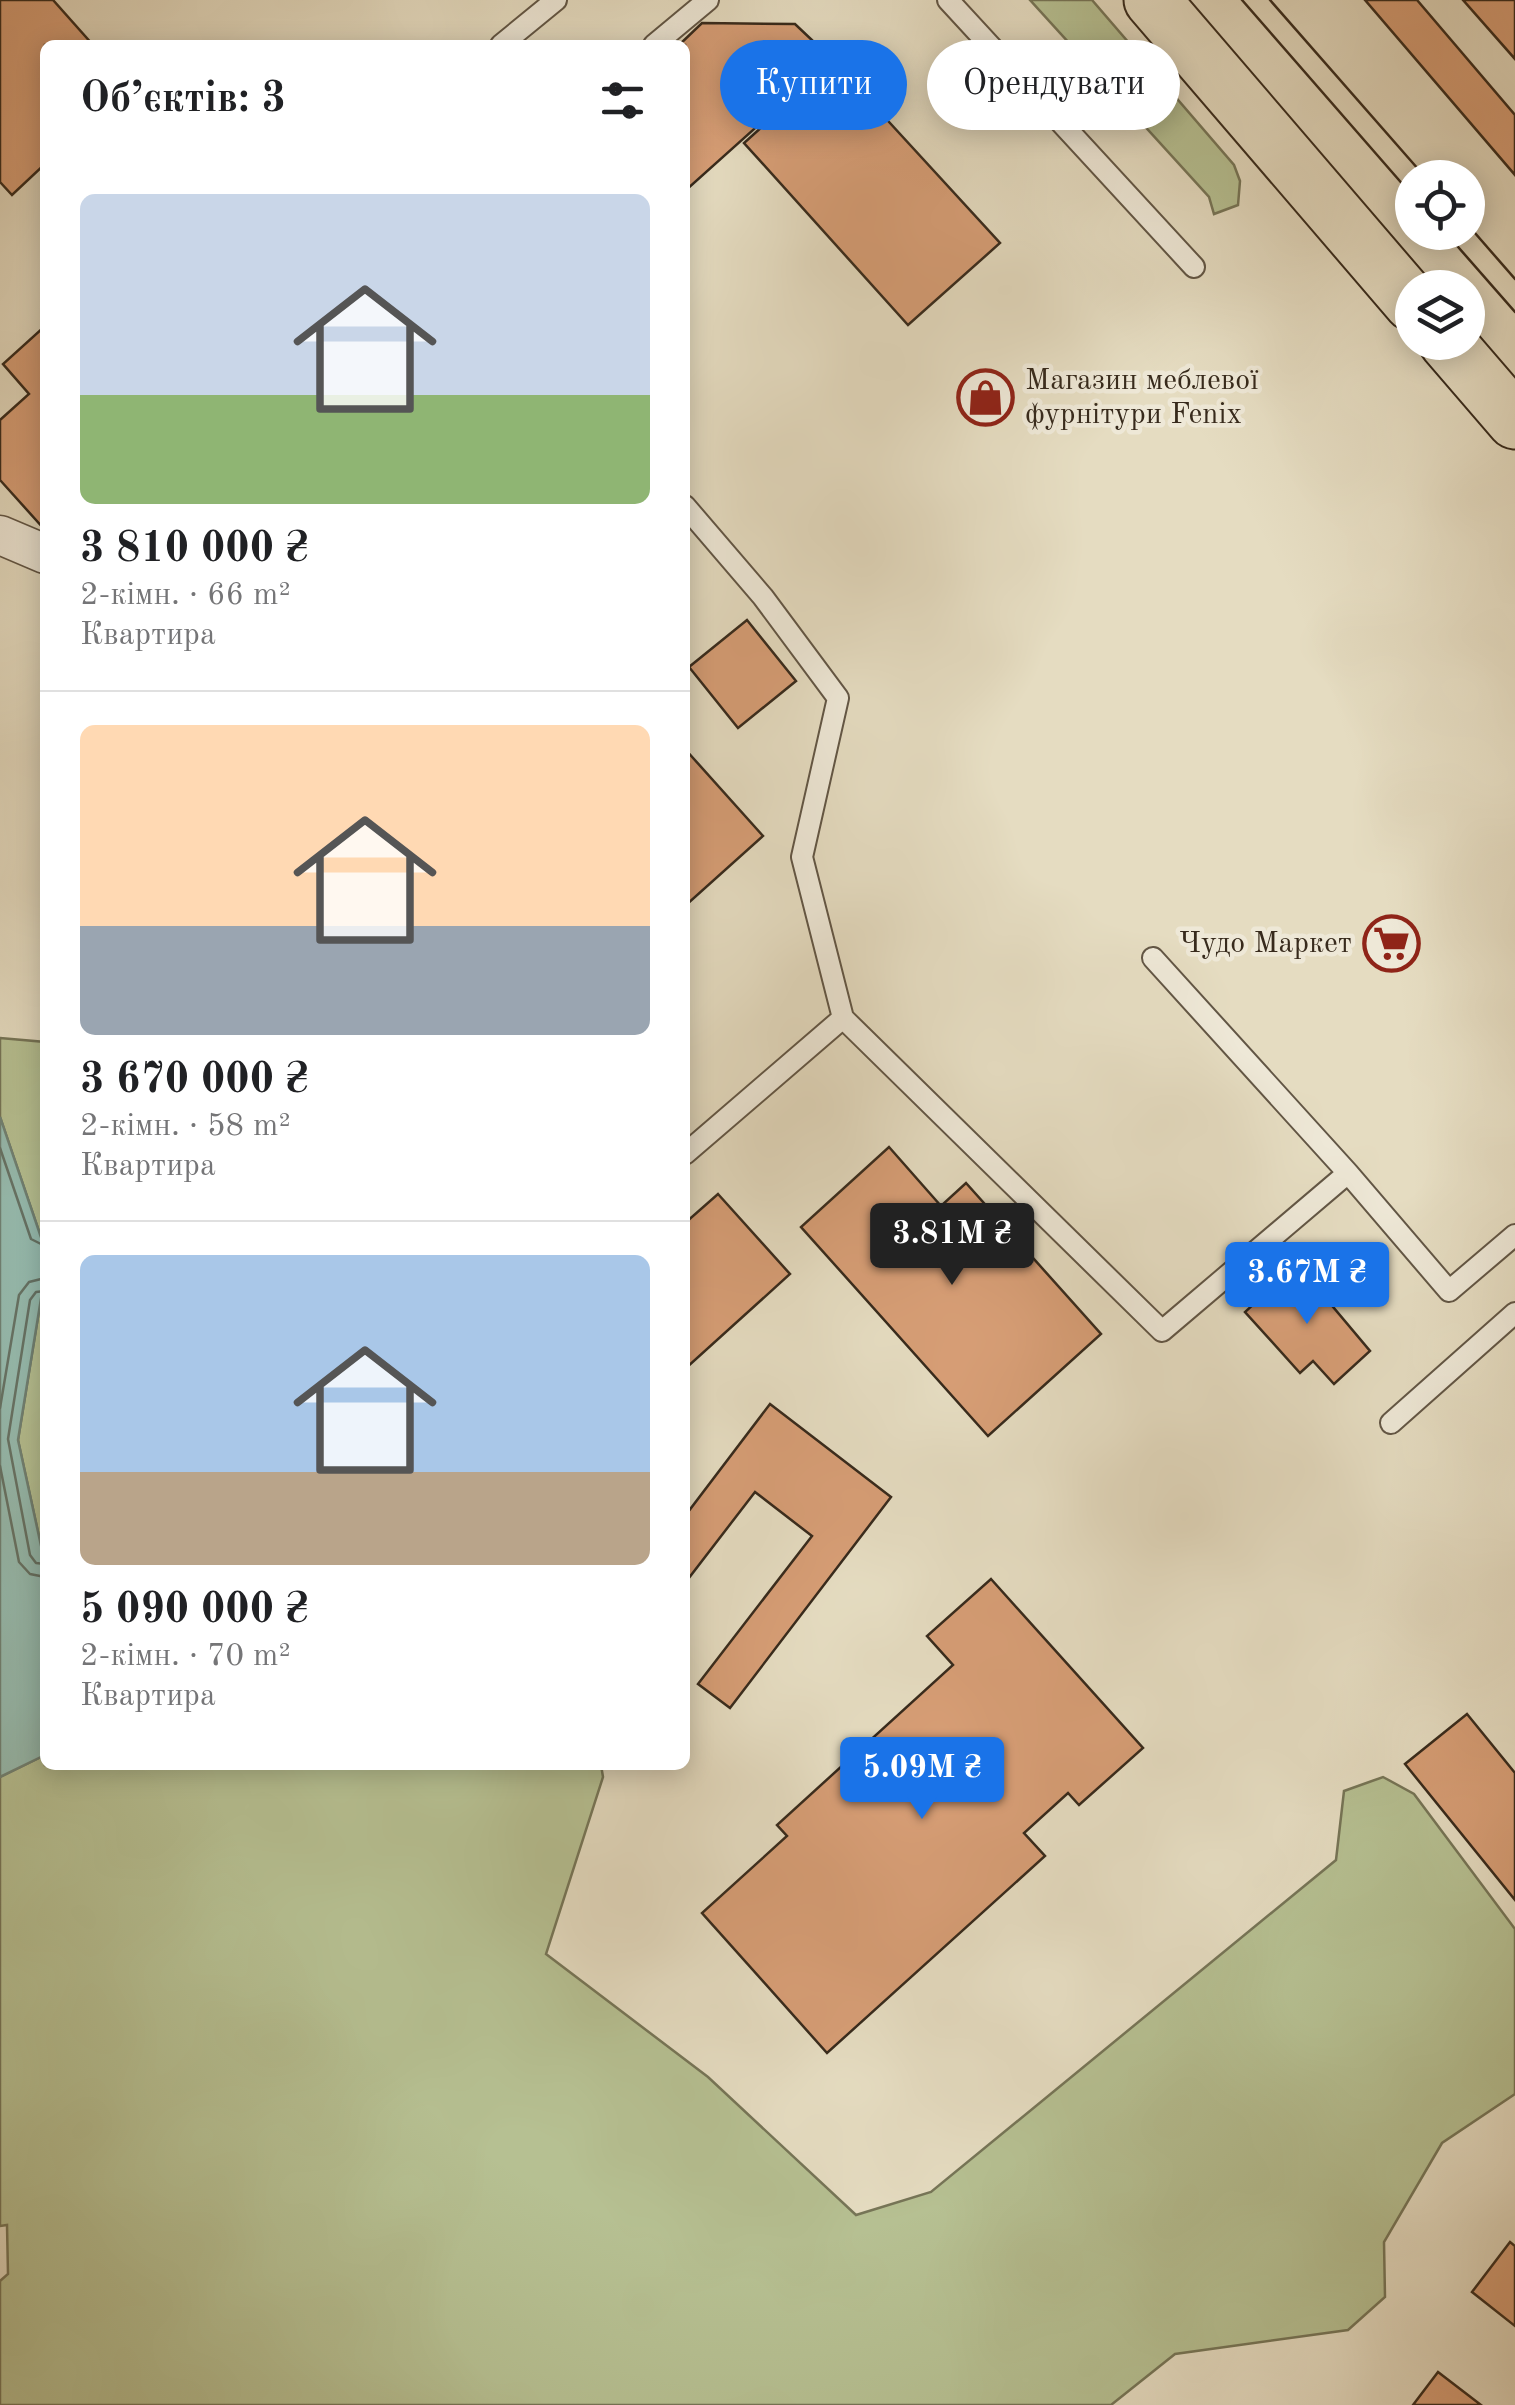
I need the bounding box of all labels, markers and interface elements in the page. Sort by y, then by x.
chip: Купити [720,40,907,130]
chip: Орендувати [927,40,1180,130]
icon: filters [595,73,650,128]
text: Об’єктів: 3 [80,79,286,121]
map controls [1395,160,1485,360]
button: locate [1395,160,1485,250]
icon: home [275,259,455,439]
button: layers [1395,270,1485,360]
place label: Магазин меблевої фурнітури Fenix [1025,366,1259,430]
shop icon: Магазин меблевої фурнітури Fenix [956,368,1016,428]
text: 3 810 000 ₴ [80,529,309,571]
text: 2-кімн. · 66 m² [80,580,291,612]
text: Квартира [80,620,216,652]
icon: home [275,790,455,970]
supermarket icon: Чудо Маркет [1361,914,1421,974]
place label: Чудо Маркет [1179,929,1352,959]
text: 3 670 000 ₴ [80,1060,309,1102]
text: 2-кімн. · 58 m² [80,1111,291,1143]
text: Квартира [80,1151,216,1183]
pin: 3.81M ₴ [860,1203,1044,1288]
text: 3.81M ₴ [892,1219,1012,1251]
pin: 3.67M ₴ [1215,1242,1399,1327]
text: 3.67M ₴ [1247,1258,1367,1290]
icon: home [275,1320,455,1500]
text: 5 090 000 ₴ [80,1590,309,1632]
text: 2-кімн. · 70 m² [80,1641,291,1673]
text: Квартира [80,1681,216,1713]
pin: 5.09M ₴ [830,1737,1014,1822]
text: 5.09M ₴ [862,1753,982,1785]

